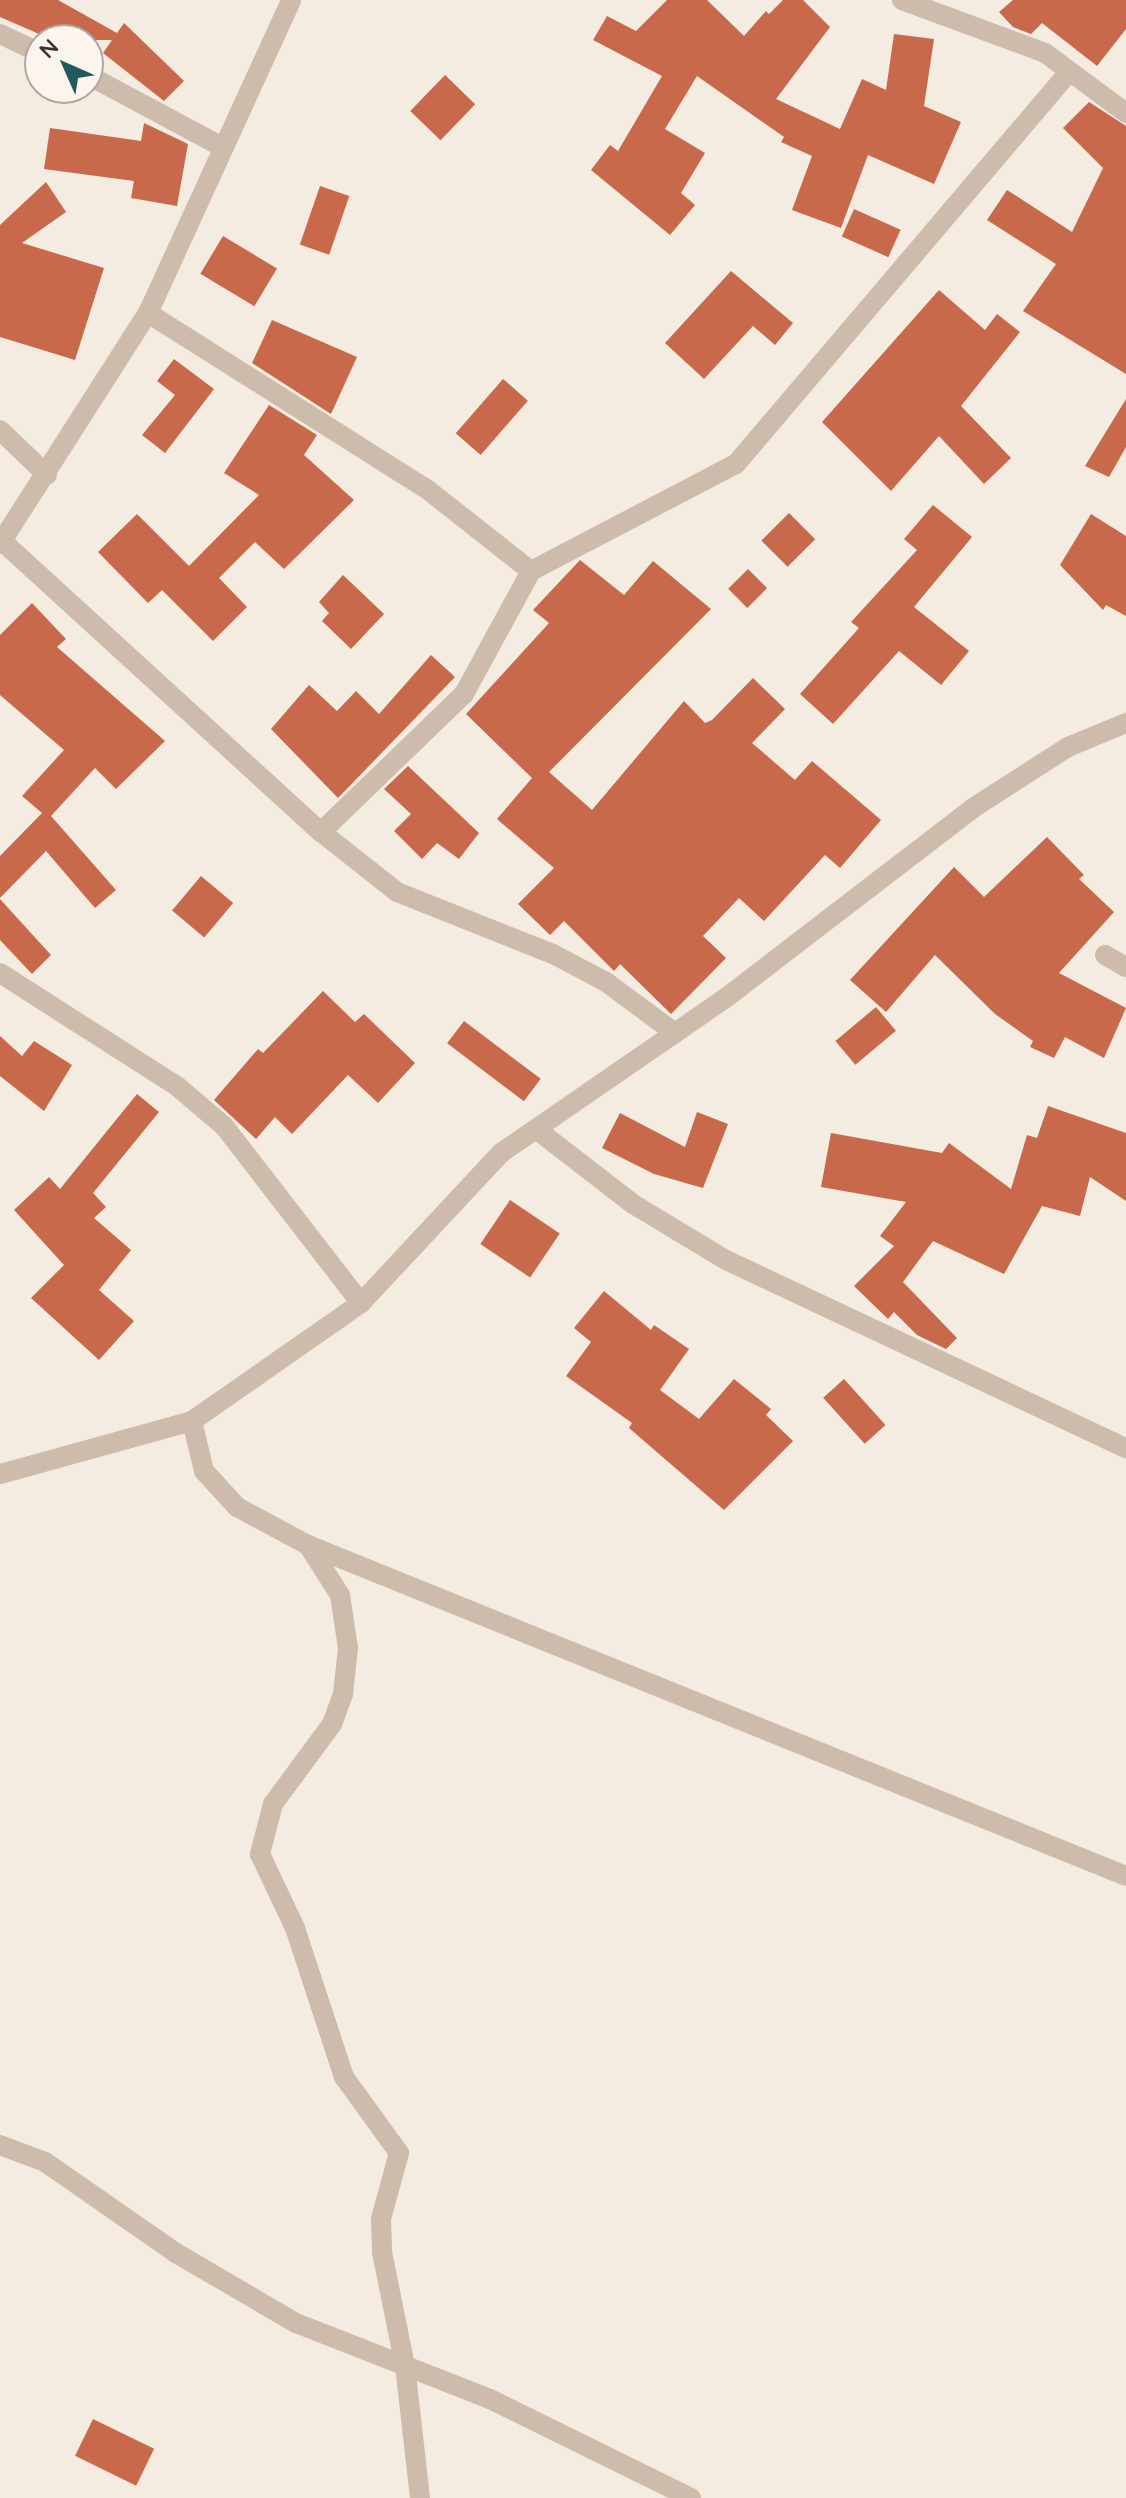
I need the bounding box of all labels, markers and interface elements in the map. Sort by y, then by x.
north arrow [24,24,104,104]
text: N [33,33,64,64]

